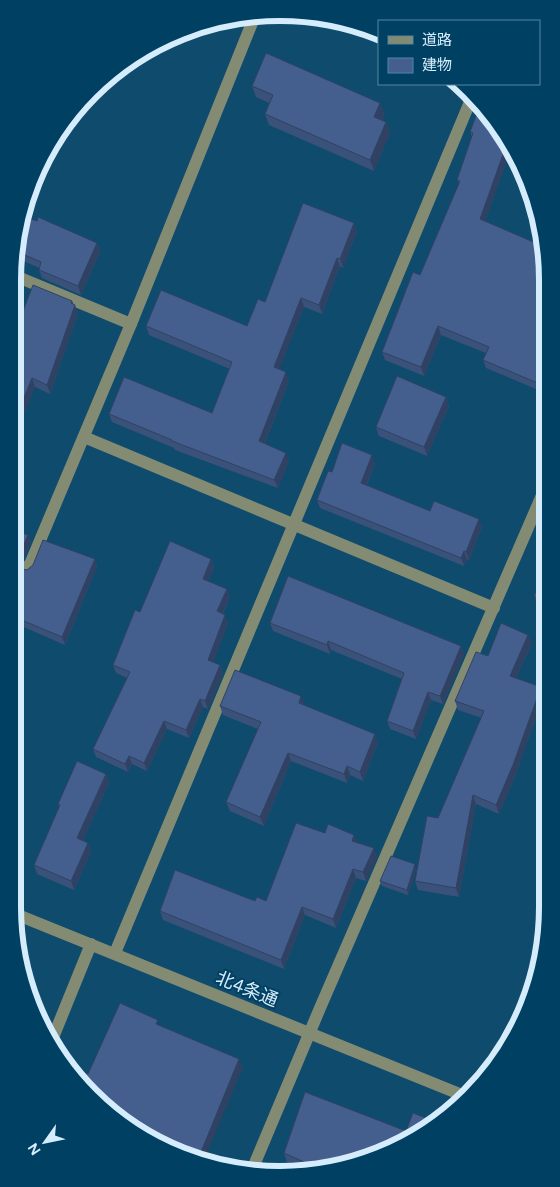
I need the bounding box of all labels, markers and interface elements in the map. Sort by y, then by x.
legend [378,20,540,85]
text: 道路 [422,31,452,49]
text: 建物 [422,56,452,74]
street label: 北4条通 [213,967,281,1011]
north arrow [20,1117,70,1167]
text: N [24,1140,45,1158]

